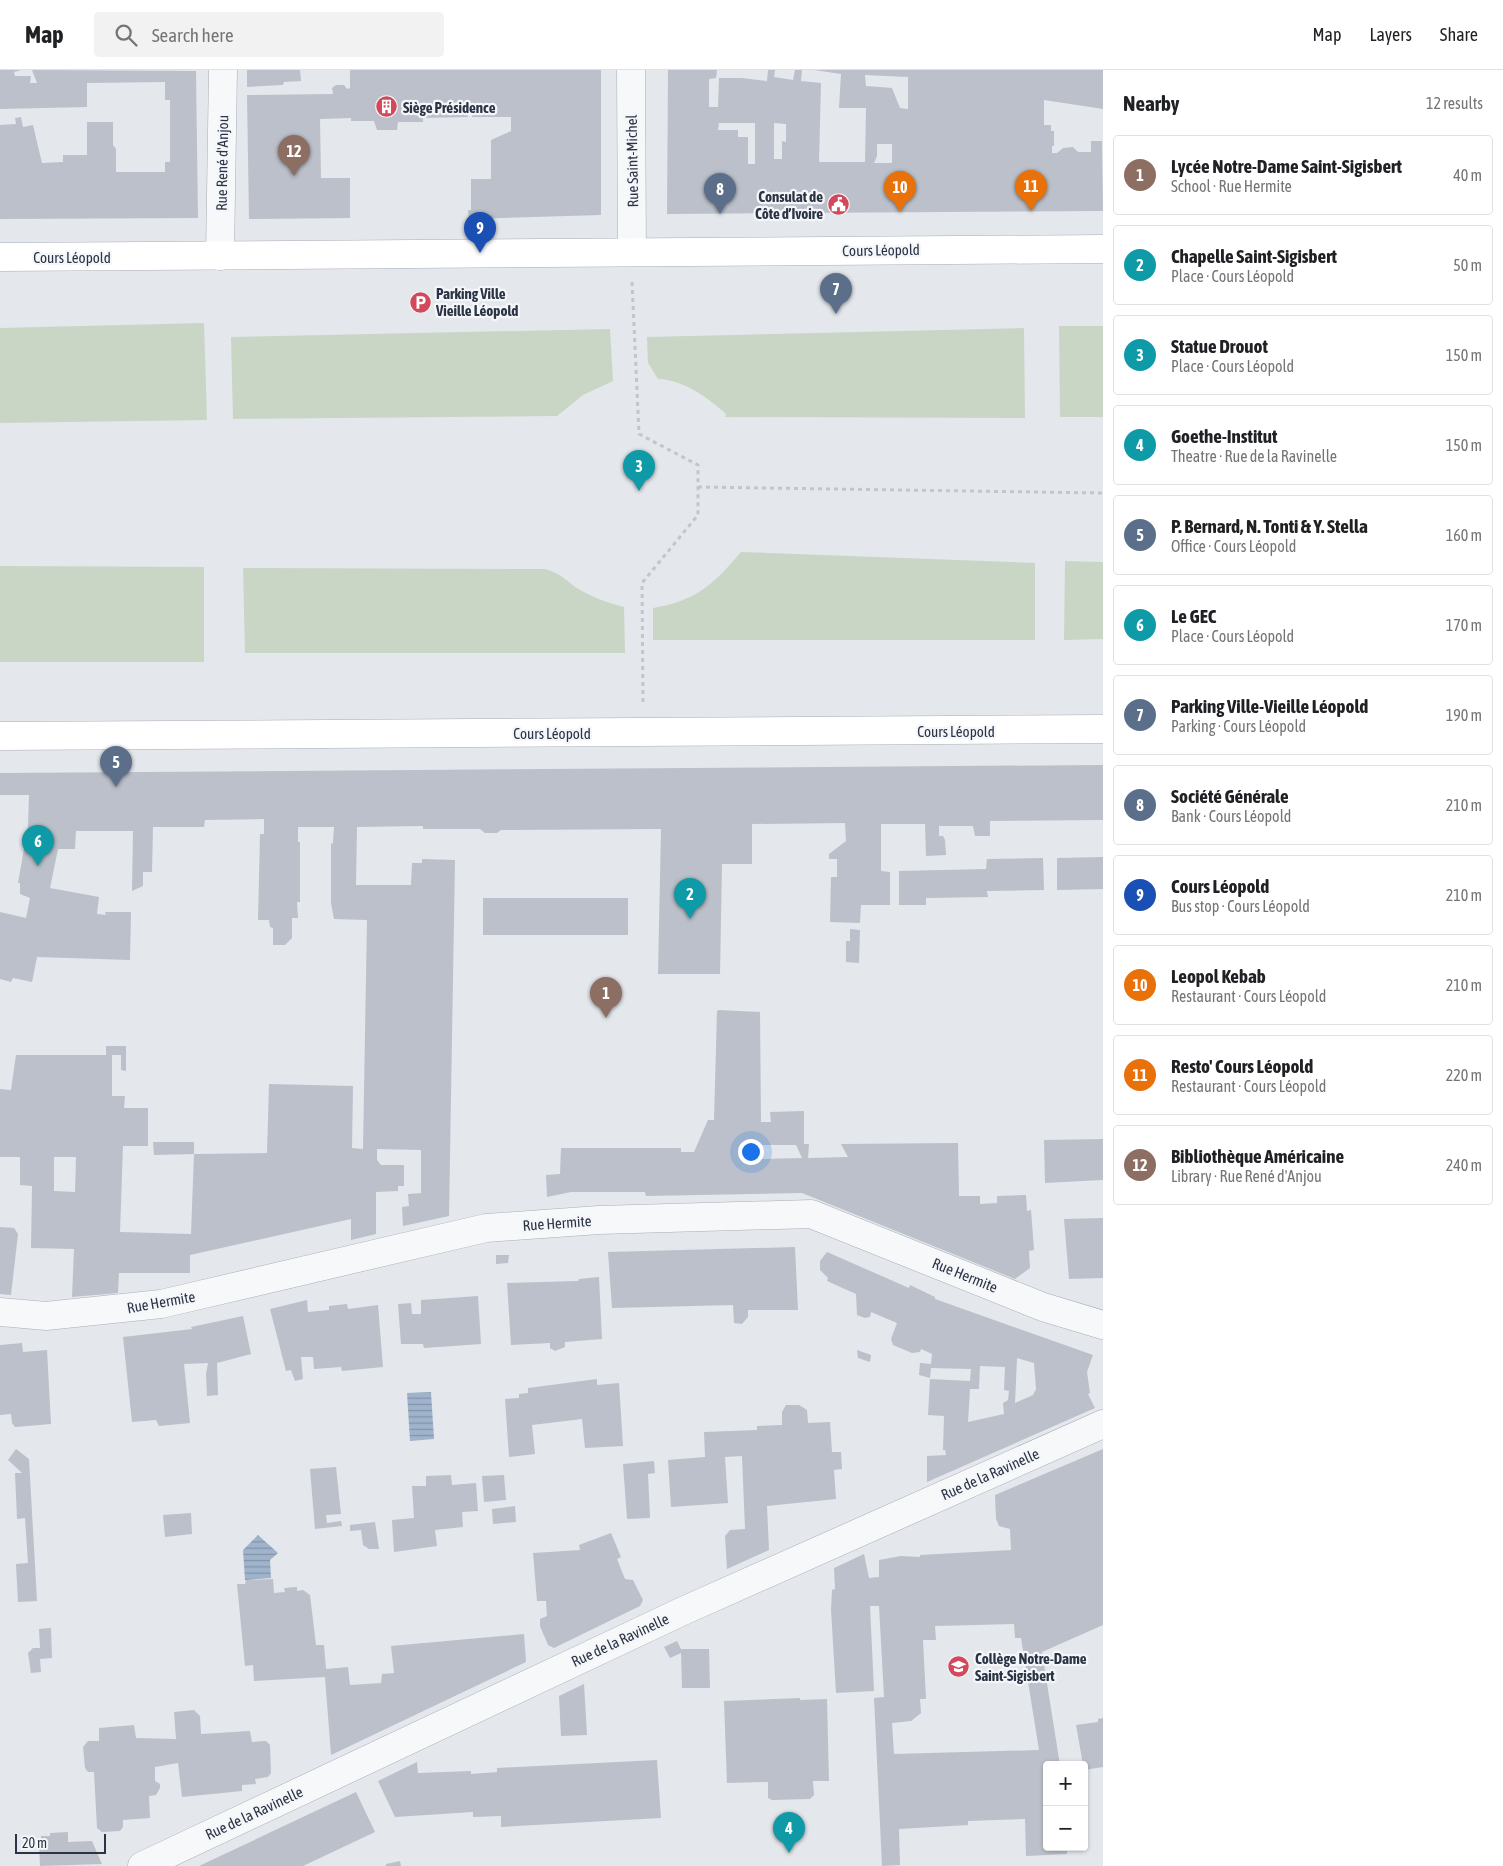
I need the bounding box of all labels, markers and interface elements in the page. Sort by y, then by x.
search box [94,12,444,57]
text: Map [25,21,64,48]
icon: search [112,21,140,49]
text: Search here [152,24,234,46]
text: Map [1312,24,1341,45]
text: Layers [1369,24,1412,45]
text: Share [1440,24,1478,45]
text: Nearby [1123,91,1179,115]
text: 12 results [1426,94,1483,112]
building icon: Siège Présidence [375,95,399,119]
place label: Siège Présidence [403,99,496,116]
street label: Rue Saint-Michel [623,114,641,208]
street label: Rue René d'Anjou [213,115,231,211]
pin: 12 [278,135,310,176]
text: Lycée Notre-Dame Saint-Sigisbert [1171,155,1402,177]
text: 1 [1136,166,1144,184]
text: 40 m [1453,166,1482,184]
pin: 11 [1015,170,1047,211]
pin: 10 [884,171,916,212]
pin: 8 [704,173,736,214]
text: School · Rue Hermite [1171,177,1292,195]
place label: Consulat de Côte d’Ivoire [755,188,823,222]
public building icon: Consulat de Côte d’Ivoire [827,193,851,217]
pin: 9 [464,212,496,253]
street label: Cours Léopold [842,241,920,259]
text: Chapelle Saint-Sigisbert [1171,245,1337,267]
street label: Cours Léopold [33,249,111,266]
text: 2 [1136,256,1144,274]
text: 50 m [1453,256,1482,274]
text: Place · Cours Léopold [1171,267,1294,285]
pin: 7 [820,273,852,314]
place label: Parking Ville Vieille Léopold [435,285,518,319]
parking icon: Parking Ville Vieille Léopold [408,290,432,314]
text: Statue Drouot [1171,335,1268,357]
text: 3 [1136,346,1144,364]
text: 150 m [1446,346,1482,364]
text: Place · Cours Léopold [1171,357,1294,375]
text: Goethe-Institut [1171,425,1277,447]
text: 4 [1136,436,1144,454]
text: 150 m [1446,436,1482,454]
text: Theatre · Rue de la Ravinelle [1171,447,1337,465]
pin: 3 [623,450,655,491]
text: P. Bernard, N. Tonti & Y. Stella [1171,515,1368,537]
text: 5 [1136,526,1144,544]
text: 160 m [1446,526,1482,544]
text: Office · Cours Léopold [1171,537,1296,555]
text: Le GEC [1171,605,1216,627]
text: 6 [1136,616,1144,634]
text: 170 m [1446,616,1482,634]
text: Place · Cours Léopold [1171,627,1294,645]
text: Parking Ville-Vieille Léopold [1171,695,1368,717]
text: 7 [1136,706,1144,724]
text: 190 m [1446,706,1482,724]
text: Parking · Cours Léopold [1171,717,1306,735]
street label: Cours Léopold [917,723,995,740]
street label: Cours Léopold [513,725,591,742]
pin: 5 [100,746,132,787]
text: Société Générale [1171,785,1289,807]
text: 8 [1136,796,1144,814]
text: 210 m [1446,796,1482,814]
text: Bank · Cours Léopold [1171,807,1291,825]
pin: 6 [22,825,54,866]
text: Cours Léopold [1171,875,1269,897]
pin: 2 [674,878,706,919]
text: 9 [1136,886,1144,904]
text: 210 m [1446,886,1482,904]
text: Bus stop · Cours Léopold [1171,897,1310,915]
text: Leopol Kebab [1171,965,1266,987]
text: 10 [1132,976,1148,994]
text: 210 m [1446,976,1482,994]
pin: 1 [590,977,622,1018]
text: Restaurant · Cours Léopold [1171,987,1326,1005]
text: Resto' Cours Léopold [1171,1055,1313,1077]
text: 11 [1132,1066,1148,1084]
text: 220 m [1446,1066,1482,1084]
text: Restaurant · Cours Léopold [1171,1077,1326,1095]
your location [738,1139,764,1165]
text: Bibliothèque Américaine [1171,1145,1344,1167]
text: 12 [1132,1156,1148,1174]
text: 240 m [1446,1156,1482,1174]
text: Library · Rue René d'Anjou [1171,1167,1322,1185]
street label: Rue Hermite [522,1212,592,1234]
street label: Rue Hermite [930,1254,1000,1296]
street label: Rue Hermite [126,1288,197,1316]
street label: Rue de la Ravinelle [938,1445,1042,1503]
street label: Rue de la Ravinelle [569,1610,672,1670]
place label: Collège Notre-Dame Saint-Sigisbert [975,1650,1087,1684]
school or university icon: Collège Notre-Dame Saint-Sigisbert [947,1655,971,1679]
map controls [1043,1761,1088,1851]
button: + [1043,1761,1088,1806]
street label: Rue de la Ravinelle [203,1783,306,1843]
button: − [1043,1806,1088,1851]
pin: 4 [773,1812,805,1853]
scale bar [15,1831,106,1854]
text: 20 m [22,1835,47,1851]

